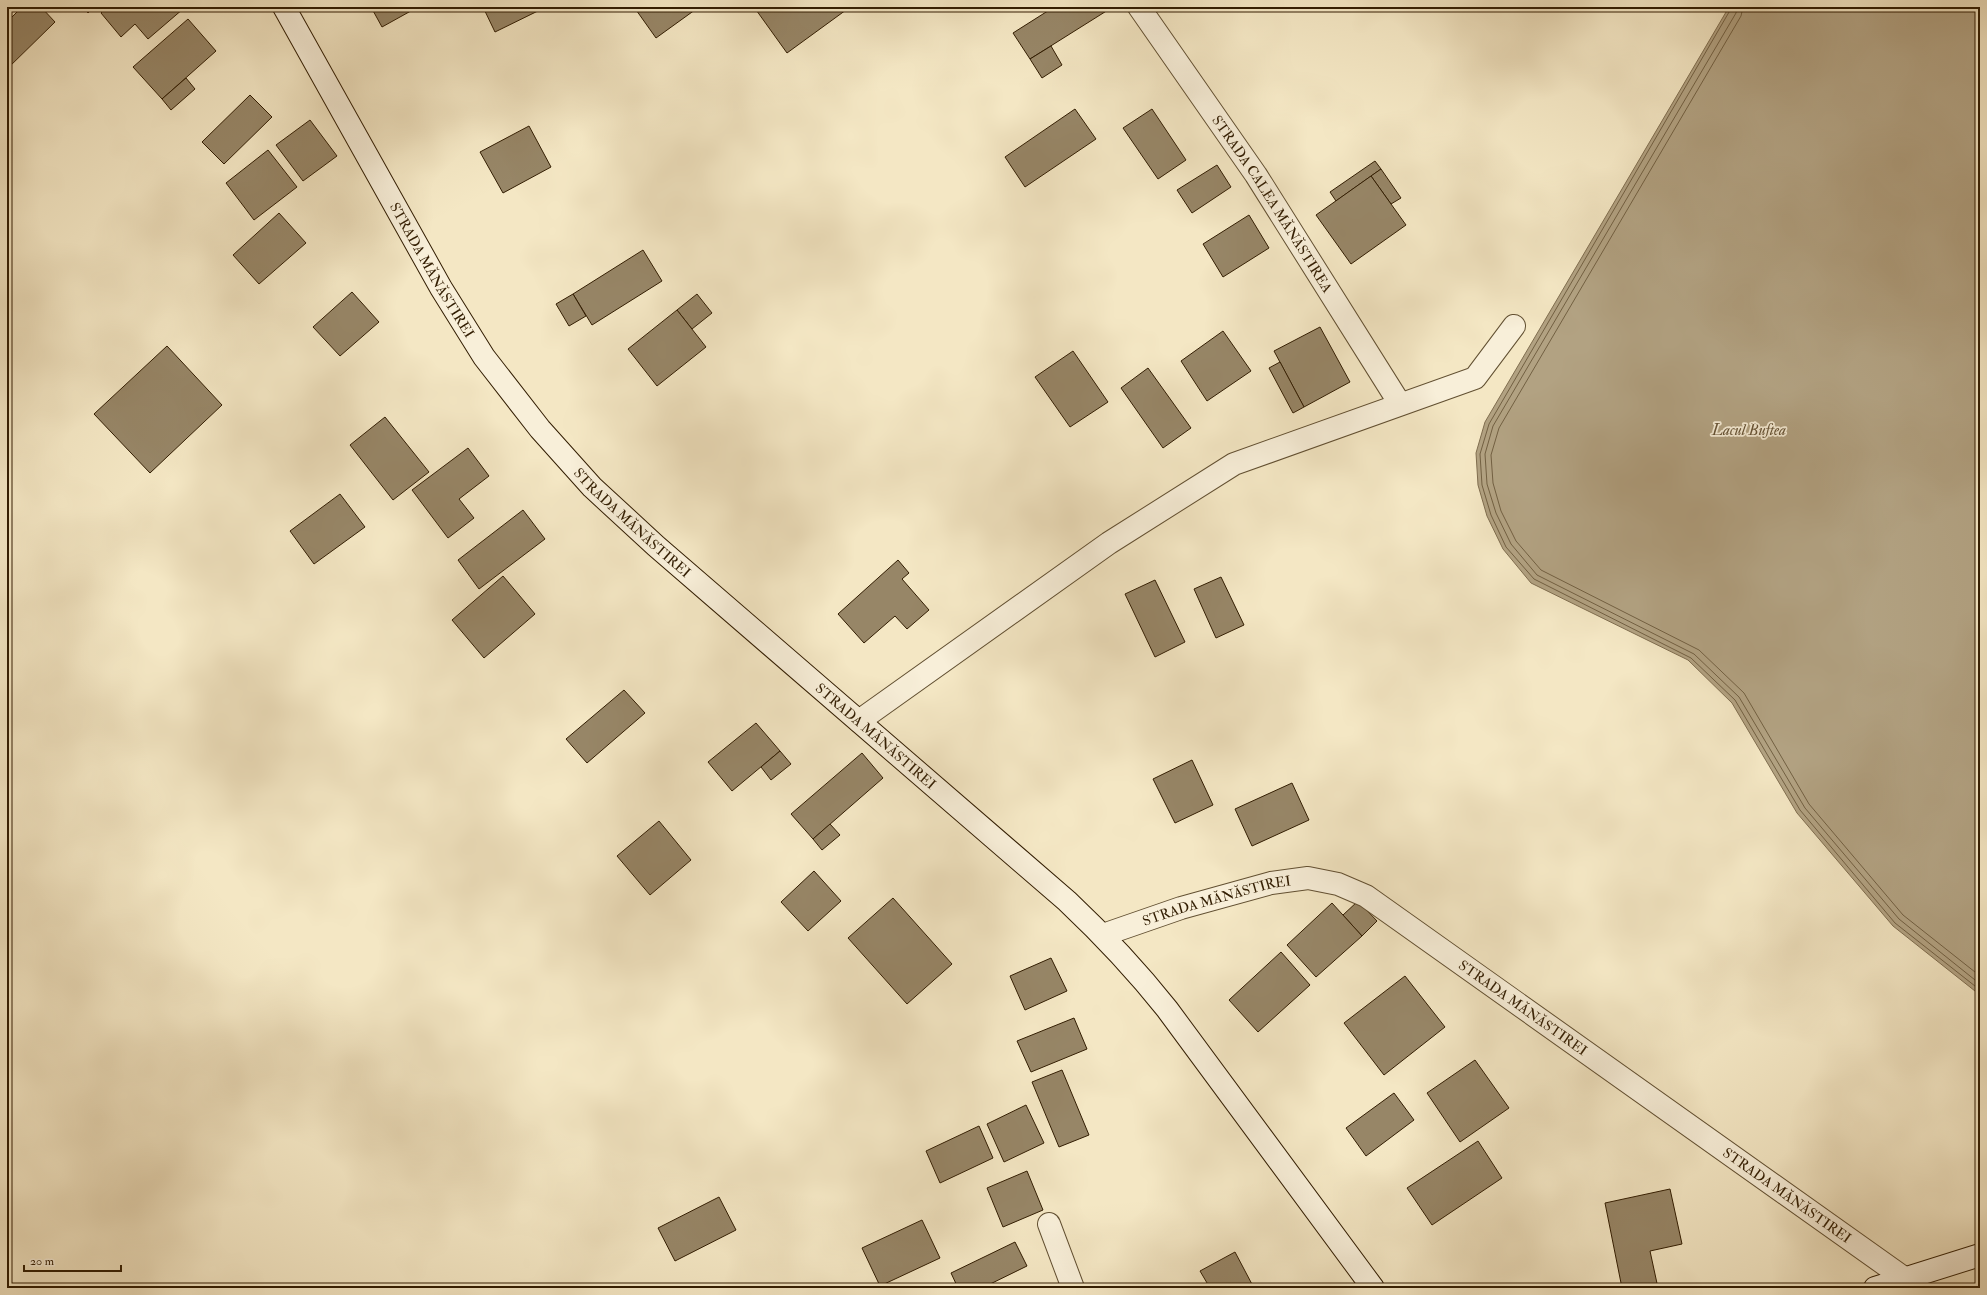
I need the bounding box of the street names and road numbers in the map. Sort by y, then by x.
street label: STRADA CALEA MĂNĂSTIREA [1209,112,1336,296]
street label: STRADA MĂNĂSTIREI [386,200,478,341]
street label: STRADA MĂNĂSTIREI [570,464,695,581]
street label: STRADA MĂNĂSTIREI [812,679,940,793]
street label: STRADA MĂNĂSTIREI [1140,872,1292,929]
street label: STRADA MĂNĂSTIREI [1456,956,1591,1059]
street label: STRADA MĂNĂSTIREI [1720,1144,1855,1247]

